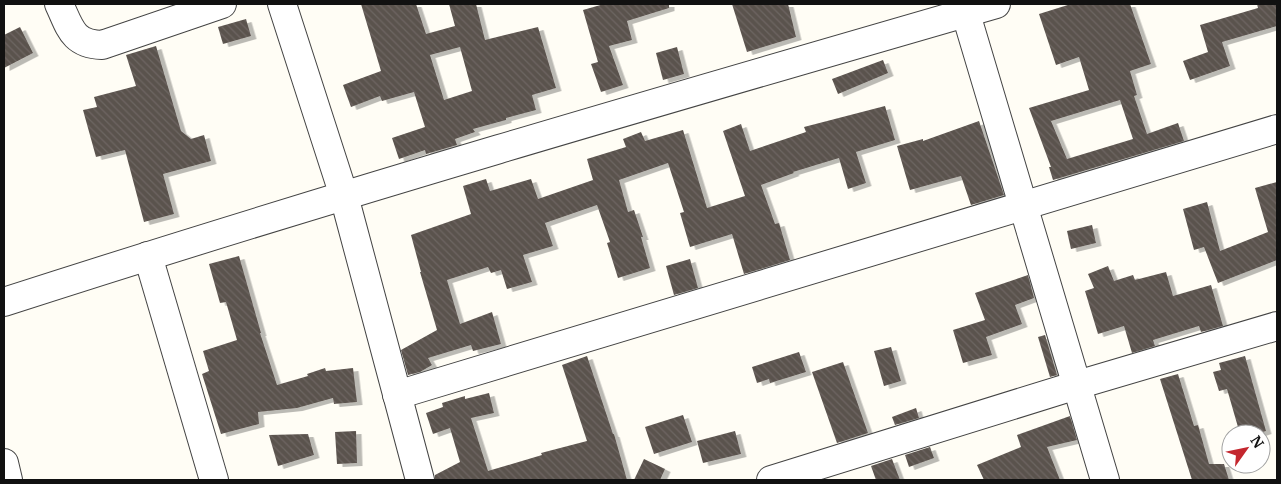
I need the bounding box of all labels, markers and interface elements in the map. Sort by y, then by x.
north arrow [1221,424,1271,474]
text: N [1246,432,1267,451]

